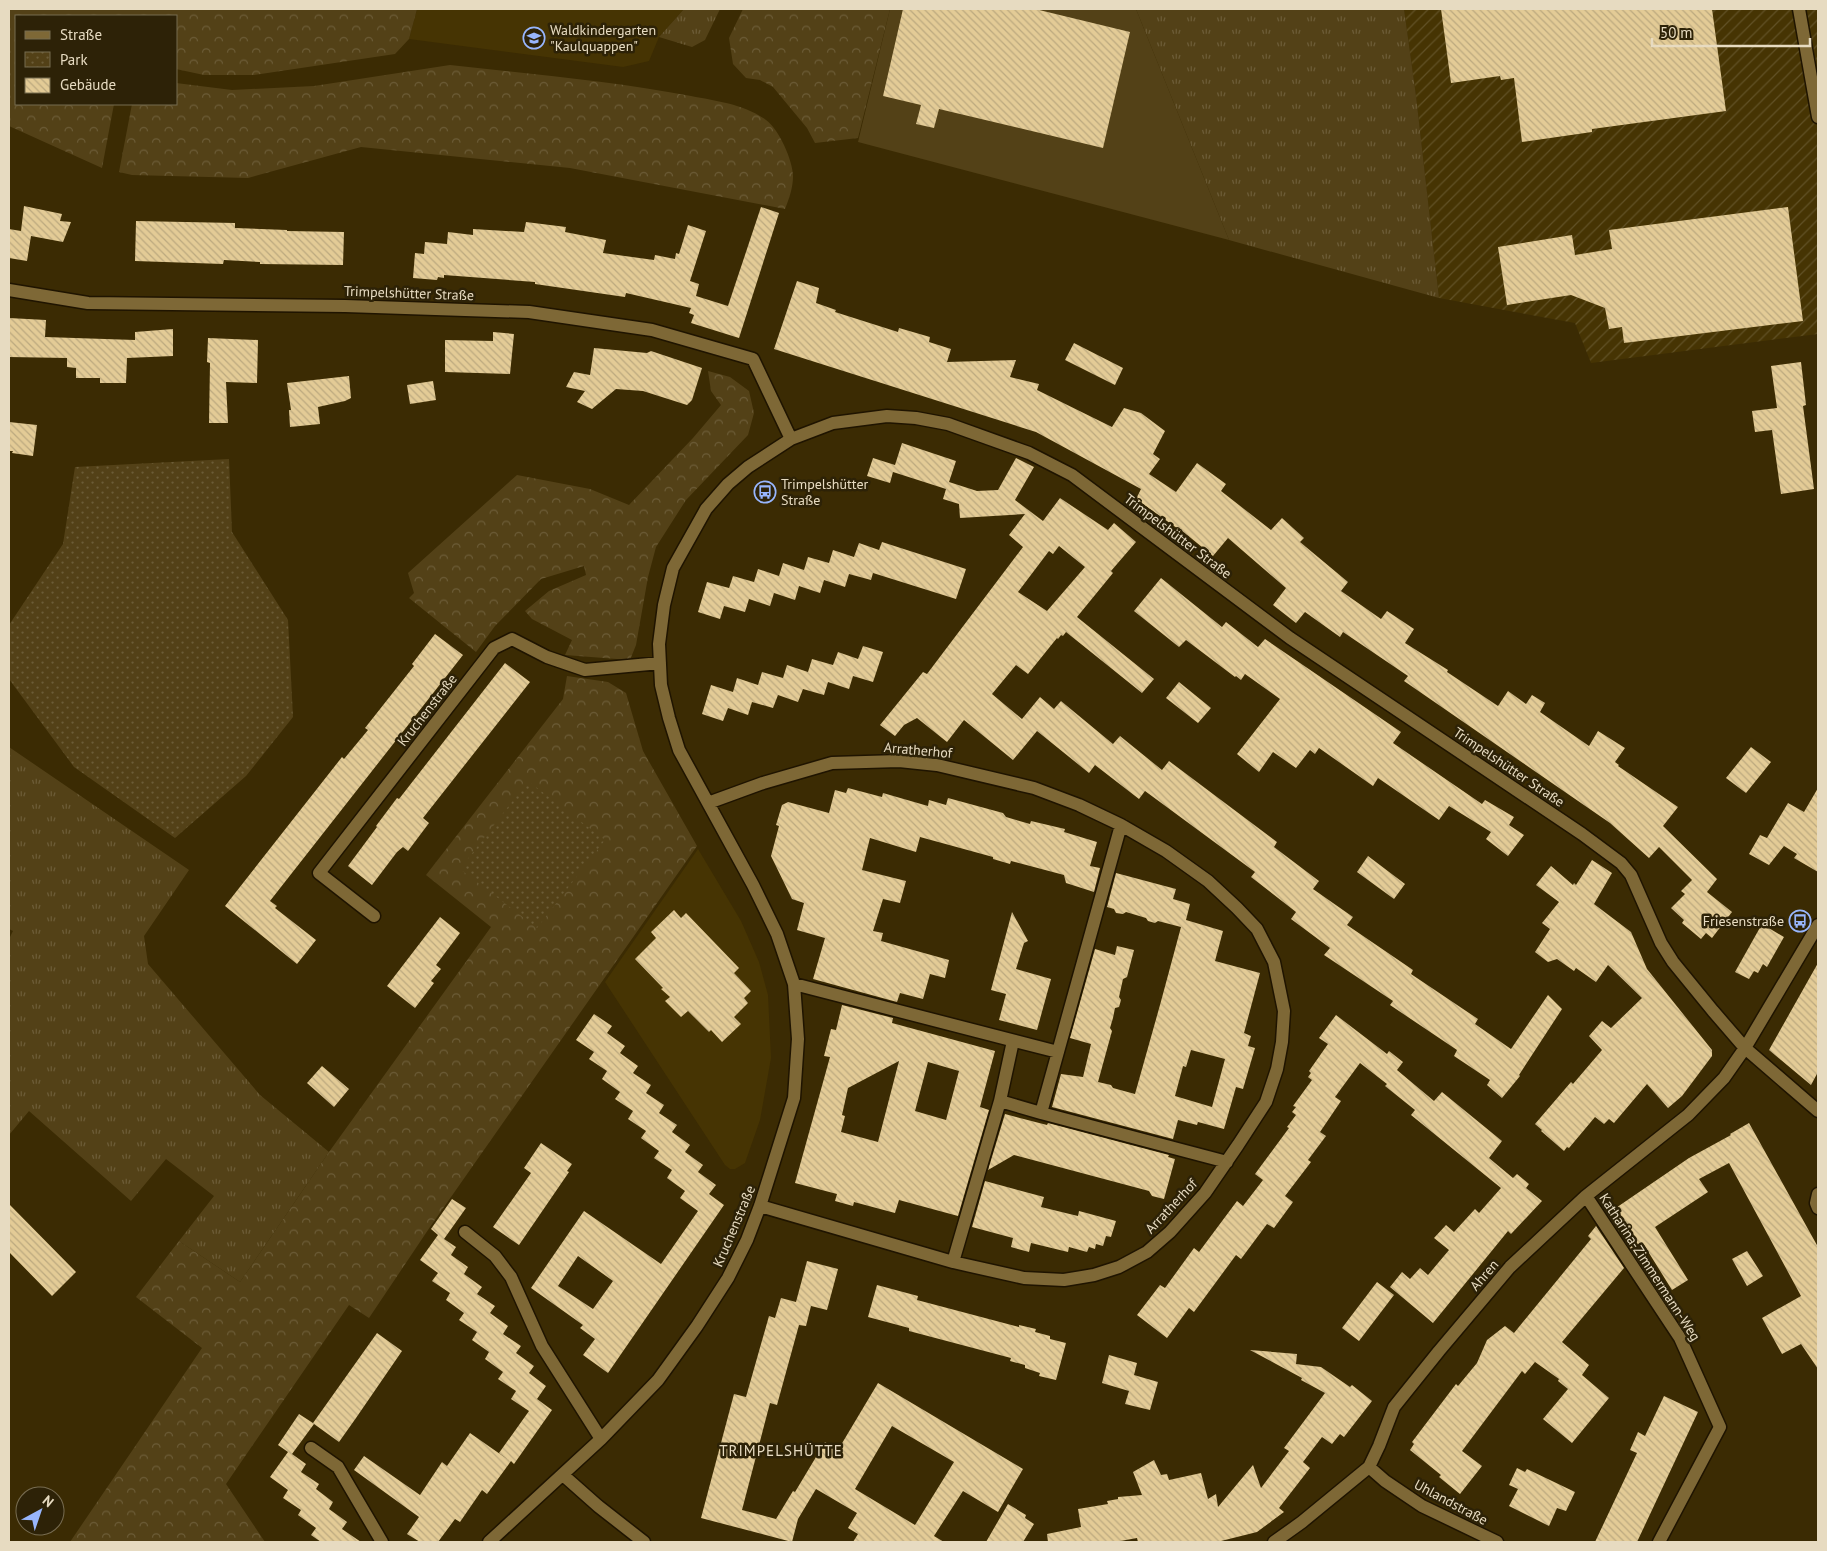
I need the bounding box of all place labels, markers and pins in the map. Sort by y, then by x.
place label: Waldkindergarten "Kaulquappen" [550,21,656,55]
school or university icon: Waldkindergarten "Kaulquappen" [522,26,546,50]
place label: Trimpelshütter Straße [781,475,869,509]
bus stop icon: Trimpelshütter Straße [753,480,777,504]
bus stop icon: Friesenstraße [1788,909,1812,933]
place label: Friesenstraße [1703,912,1784,930]

